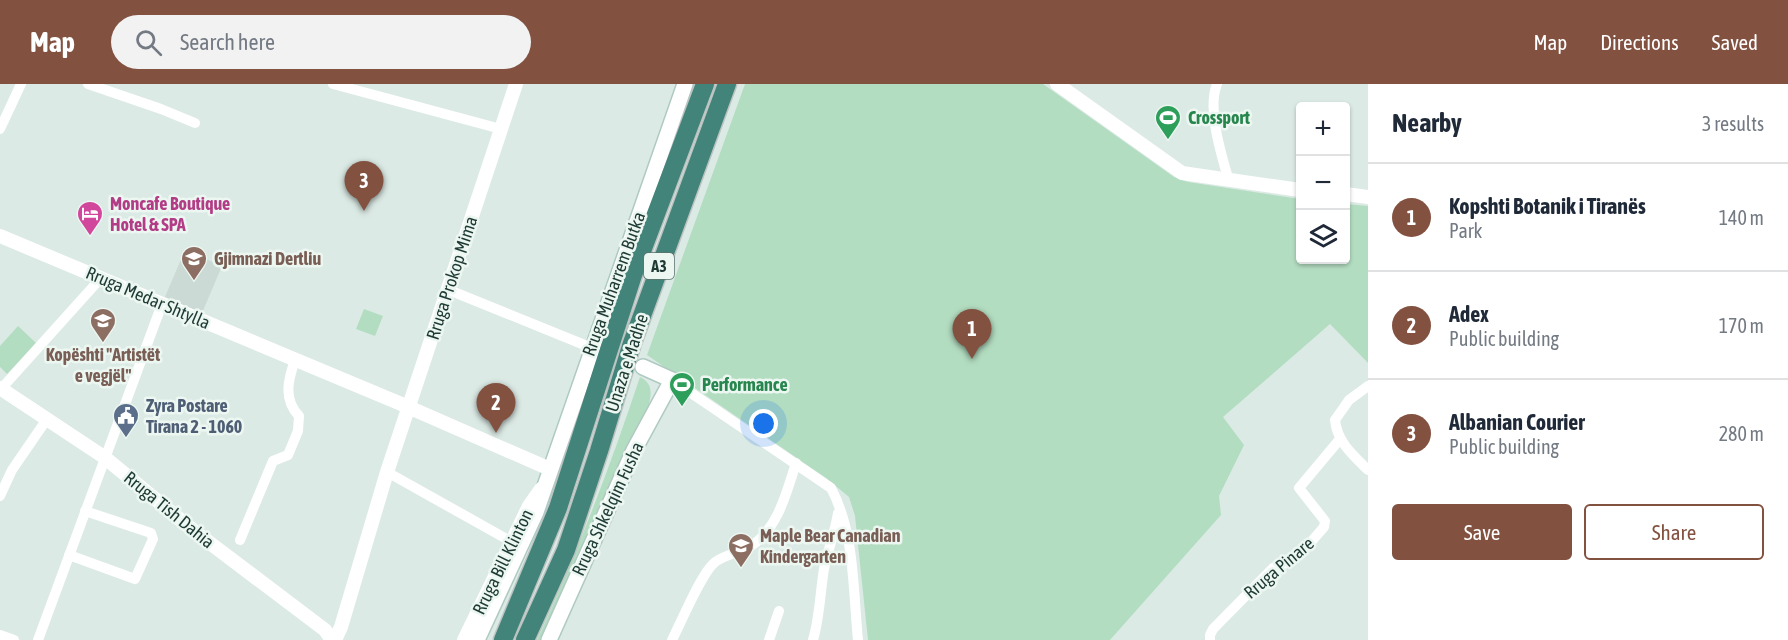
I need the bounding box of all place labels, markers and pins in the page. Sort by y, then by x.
sports icon: Crossport [1153,103,1183,141]
place label: Crossport [1188,107,1251,128]
pin: 3 [344,162,384,211]
place label: Moncafe Boutique Hotel & SPA [110,193,230,235]
hotel icon: Moncafe Boutique Hotel & SPA [75,199,105,237]
school or university icon: Gjimnazi Dertliu [179,244,209,282]
place label: Gjimnazi Dertliu [214,248,321,269]
school or university icon: Kopështi "Artistët e vegjël" [88,306,118,344]
pin: 1 [952,310,992,359]
place label: Kopështi "Artistët e vegjël" [46,344,161,386]
sports icon: Performance [667,370,697,408]
place label: Performance [702,374,788,395]
pin: 2 [476,384,516,433]
place label: Zyra Postare Tirana 2 - 1060 [146,395,242,437]
public building icon: Zyra Postare Tirana 2 - 1060 [111,401,141,439]
place label: Maple Bear Canadian Kindergarten [760,525,901,567]
school or university icon: Maple Bear Canadian Kindergarten [726,531,756,569]

